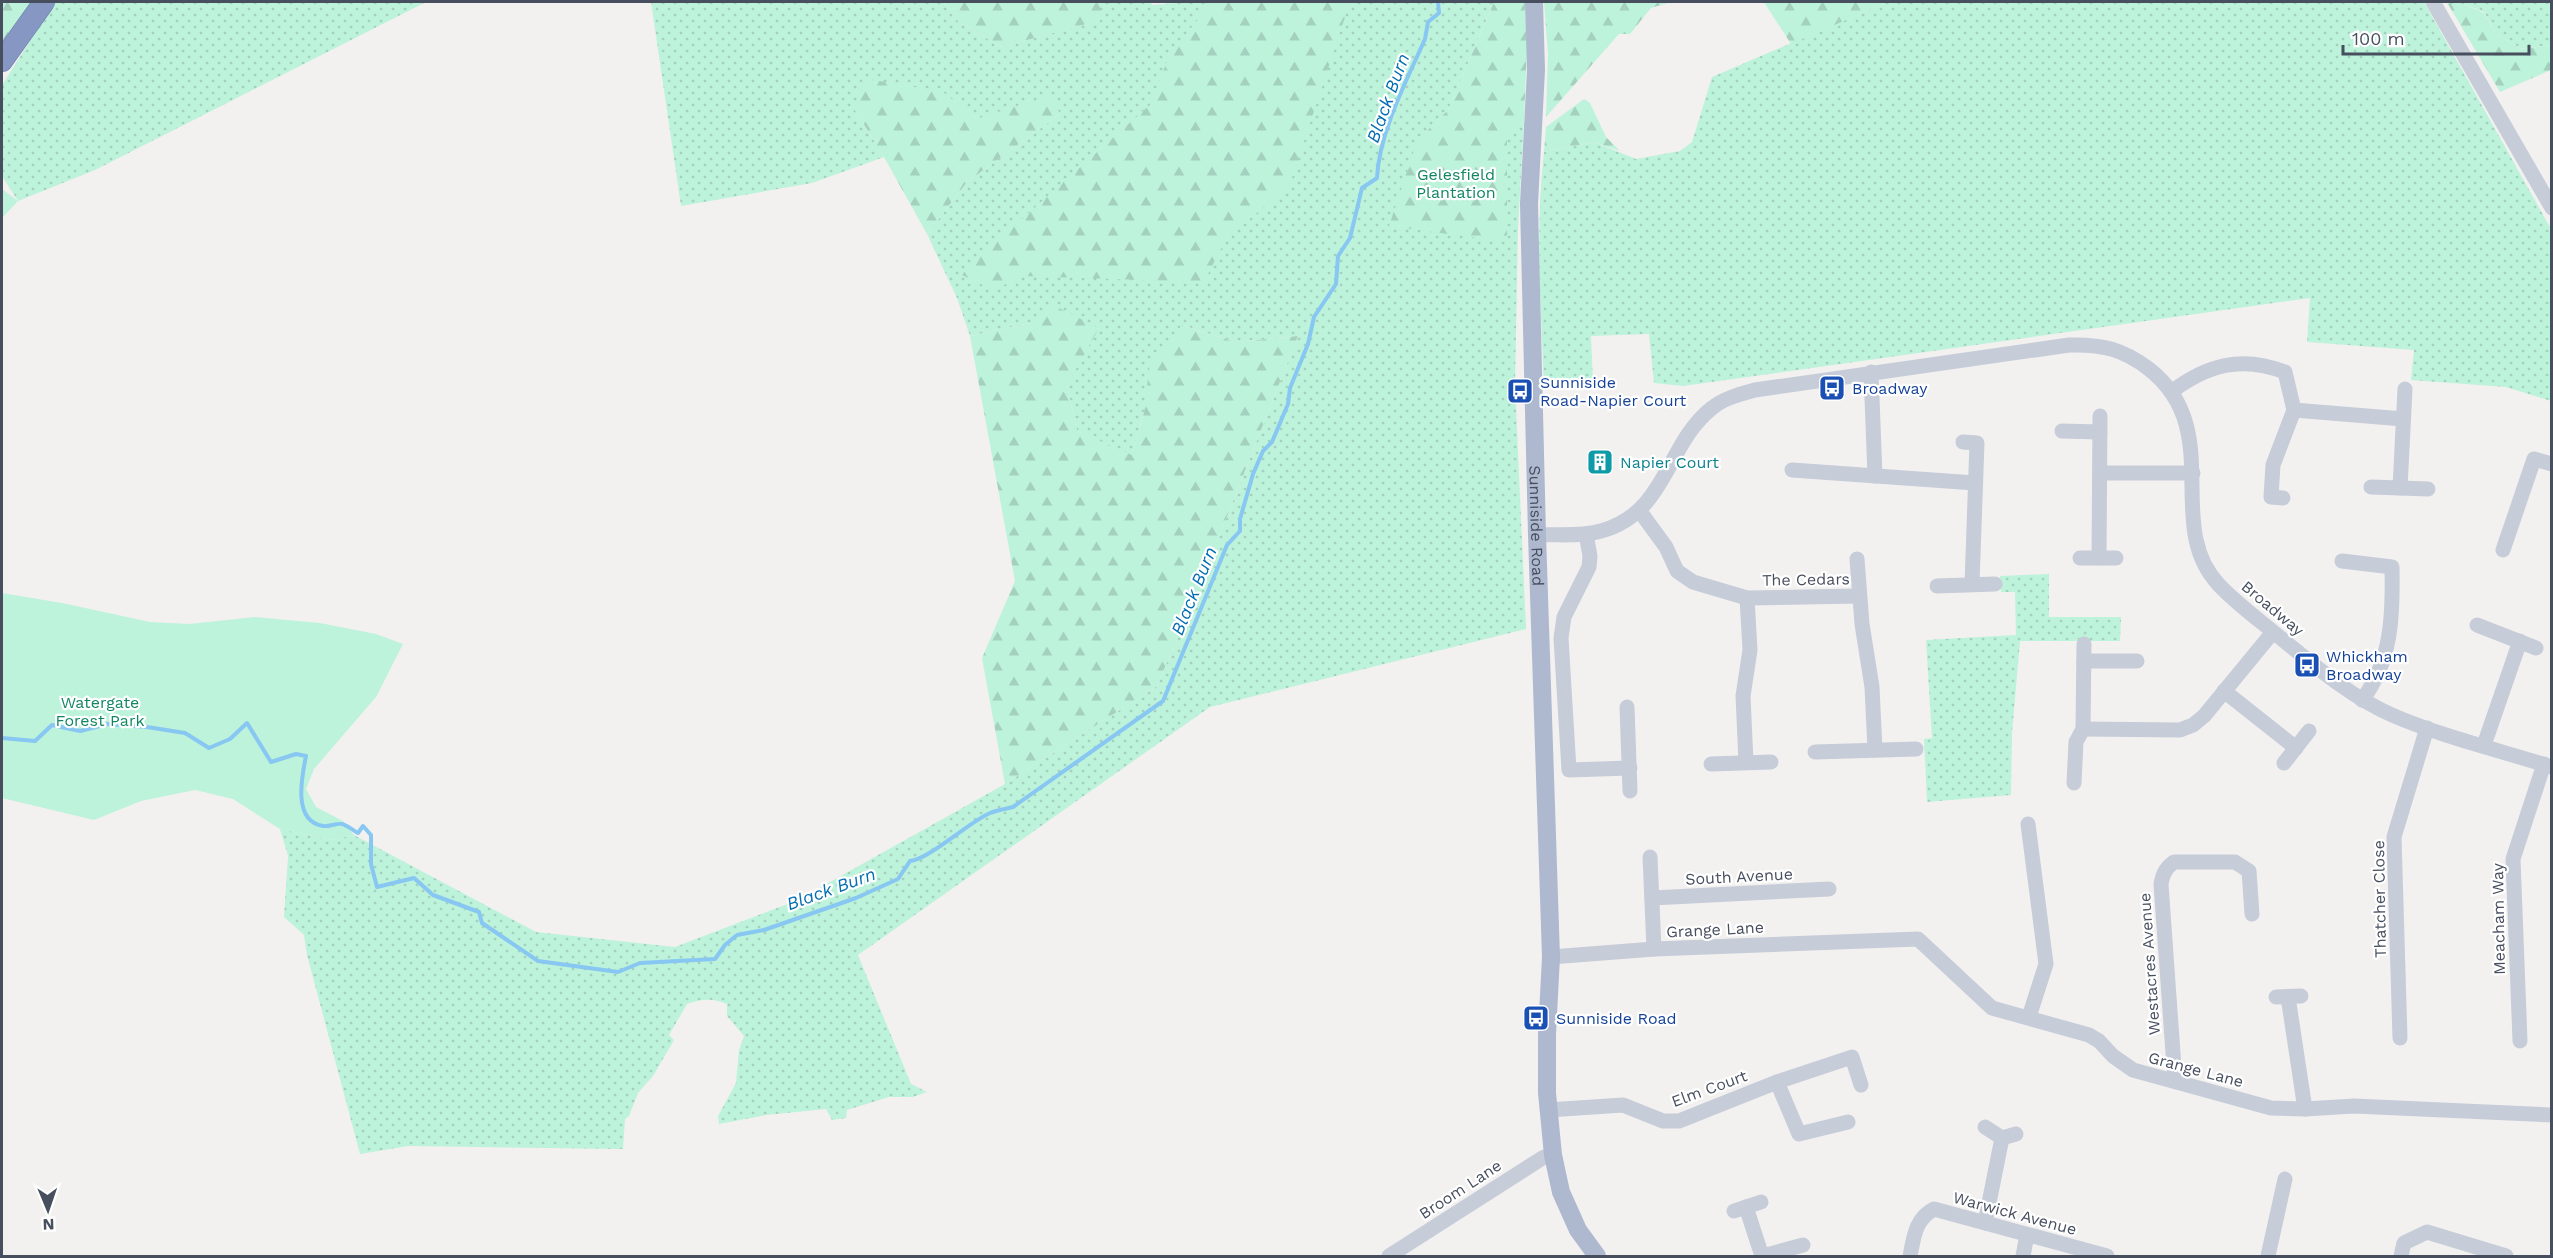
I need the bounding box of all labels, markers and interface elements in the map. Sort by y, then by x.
scale bar [2343,18,2529,56]
text: 100 m [2352,28,2405,49]
water label: Black Burn [1362,50,1413,145]
park label: Gelesfield Plantation [1416,165,1496,202]
place label: Sunniside Road-Napier Court [1540,373,1687,410]
bus stop icon: Broadway [1817,373,1847,403]
bus stop icon: Sunniside Road-Napier Court [1505,376,1535,406]
place label: Broadway [1852,379,1928,398]
building icon: Napier Court [1585,447,1615,477]
place label: Napier Court [1620,453,1719,472]
street label: Sunniside Road [1525,465,1548,586]
water label: Black Burn [1166,544,1221,638]
street label: The Cedars [1762,569,1850,590]
street label: Broadway [2238,577,2308,640]
place label: Whickham Broadway [2326,647,2408,684]
bus stop icon: Whickham Broadway [2292,650,2322,680]
park label: Watergate Forest Park [56,693,145,730]
street label: Thatcher Close [2369,840,2390,958]
street label: Meacham Way [2488,862,2509,975]
water label: Black Burn [783,863,878,914]
street label: South Avenue [1685,864,1793,889]
street label: Westacres Avenue [2135,892,2164,1036]
street label: Grange Lane [1666,917,1764,942]
bus stop icon: Sunniside Road [1521,1003,1551,1033]
place label: Sunniside Road [1556,1009,1677,1028]
street label: Grange Lane [2146,1048,2246,1091]
street label: Elm Court [1669,1066,1750,1111]
street label: Broom Lane [1416,1156,1505,1223]
north arrow [18,1180,78,1240]
street label: Warwick Avenue [1951,1188,2079,1239]
text: N [42,1215,55,1234]

